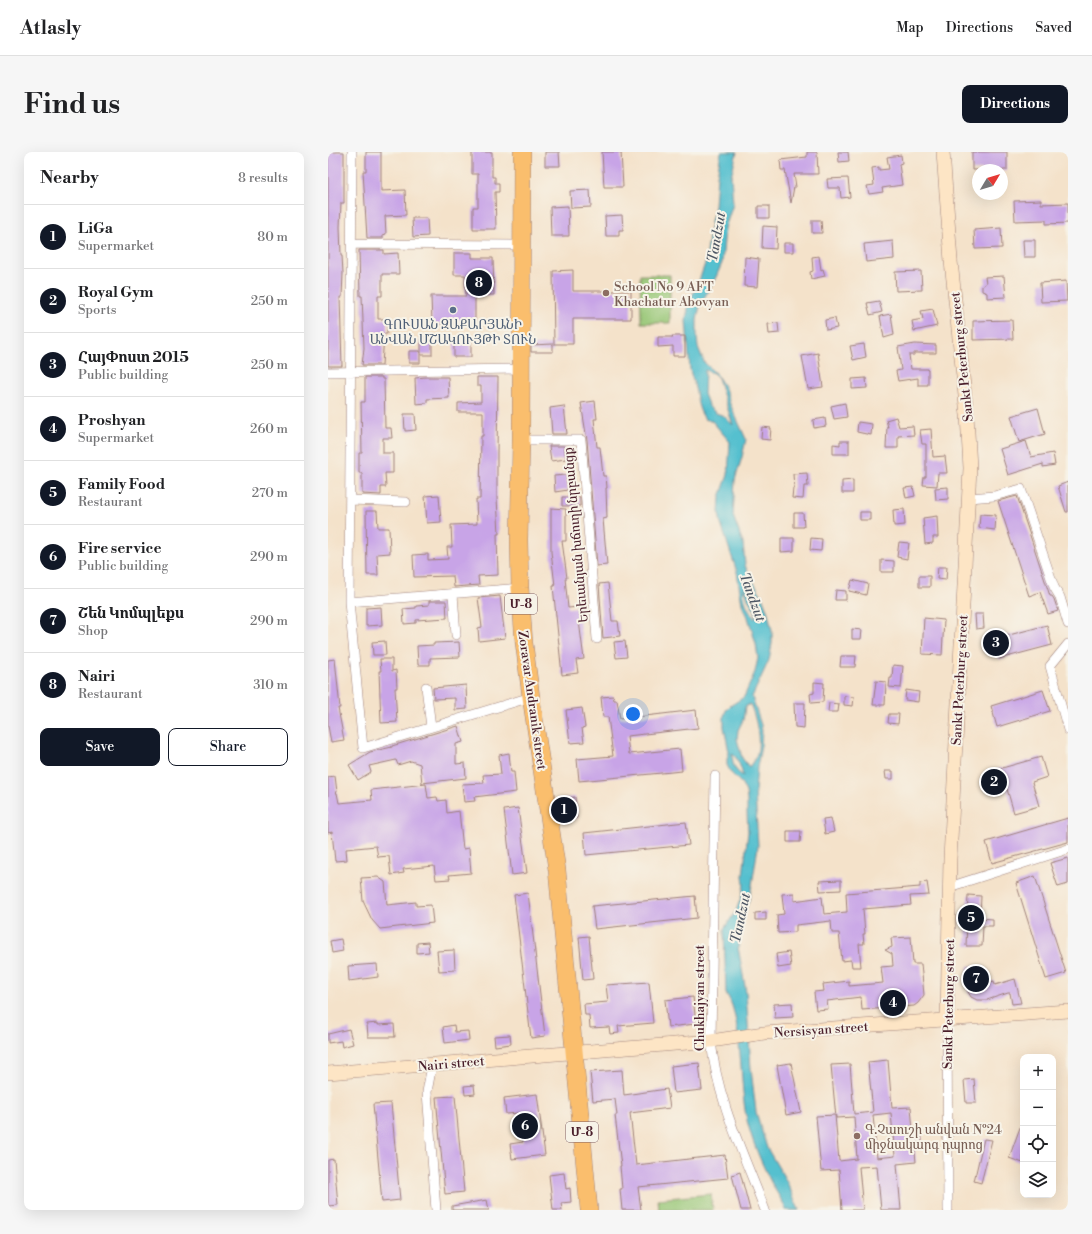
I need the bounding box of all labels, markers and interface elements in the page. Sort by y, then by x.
text: Atlasly [20,16,81,40]
text: Map [896,19,924,37]
text: Directions [946,19,1013,37]
text: Saved [1035,19,1072,37]
button: Directions [962,85,1068,123]
text: Find us [24,87,120,122]
north arrow [972,164,1008,200]
text: Nearby [40,167,99,189]
text: 8 results [238,170,288,186]
water label: Tandzut [704,210,730,264]
text: LiGa [78,219,113,238]
text: 1 [50,229,56,245]
text: 80 m [257,229,288,245]
text: Supermarket [78,238,154,254]
pin: 8 [466,268,492,298]
place label: School No 9 AFT Khachatur Abovyan [614,279,729,310]
text: Royal Gym [78,283,153,302]
marker: School No 9 AFT Khachatur Abovyan [601,288,611,298]
street label: Sankt Peterburg street [947,291,977,423]
text: 2 [49,293,57,309]
text: 250 m [251,293,288,309]
text: Sports [78,302,117,318]
marker: ԳՈՒՍԱՆ ԶԱՔԱՐՅԱՆԻ ԱՆՎԱՆ ՄՇԱԿՈՒՅԹԻ ՏՈՒՆ [448,305,458,315]
place label: ԳՈՒՍԱՆ ԶԱՔԱՐՅԱՆԻ ԱՆՎԱՆ ՄՇԱԿՈՒՅԹԻ ՏՈՒՆ [370,317,536,348]
text: ՀայՓոստ 2015 [78,348,189,367]
text: 3 [49,357,57,373]
text: 250 m [251,357,288,373]
text: Public building [78,367,168,383]
text: Proshyan [78,411,146,430]
text: 4 [49,421,57,437]
text: 260 m [250,421,288,437]
text: Supermarket [78,430,154,446]
street label: Երեւանյան խճուղի նրբանցք [560,447,592,623]
text: Family Food [78,475,165,494]
text: 5 [49,485,57,501]
text: 270 m [252,485,288,501]
text: Restaurant [78,494,143,510]
text: Fire service [78,539,161,558]
text: 6 [49,549,57,565]
text: 290 m [250,549,288,565]
text: Public building [78,558,168,574]
water label: Tandzut [735,570,769,625]
road number: Մ-8 [505,594,537,614]
text: Շեն Կոմպլեքս [78,604,184,623]
text: 7 [49,613,57,629]
text: 290 m [250,613,288,629]
street label: Sankt Peterburg street [949,614,971,746]
text: Shop [78,623,108,639]
pin: 3 [983,628,1009,658]
street label: Zoravar Andranik street [514,629,550,771]
text: Nairi [78,667,115,686]
text: 8 [49,677,57,693]
text: 310 m [253,677,288,693]
text: Restaurant [78,686,143,702]
your location [623,704,643,724]
button: Save [40,728,160,766]
button: Share [168,728,288,766]
pin: 2 [981,767,1007,797]
pin: 1 [551,795,577,825]
water label: Tandzut [727,891,755,945]
pin: 5 [958,903,984,933]
street label: Sankt Peterburg street [940,938,958,1069]
street label: Chukhajyan street [692,944,708,1051]
pin: 7 [963,964,989,994]
pin: 4 [880,988,906,1018]
street label: Nersisyan street [773,1019,869,1041]
street label: Nairi street [417,1053,485,1075]
map controls [1020,1054,1056,1198]
button: + [1020,1054,1056,1090]
button: − [1020,1090,1056,1126]
pin: 6 [512,1111,538,1141]
road number: Մ-8 [566,1122,598,1142]
place label: Գ.Չաուշի անվան №24 միջնակարգ դպրոց [865,1122,1002,1153]
button: locate [1020,1126,1056,1162]
marker: Գ.Չաուշի անվան №24 միջնակարգ դպրոց [852,1131,862,1141]
button: layers [1020,1162,1056,1198]

